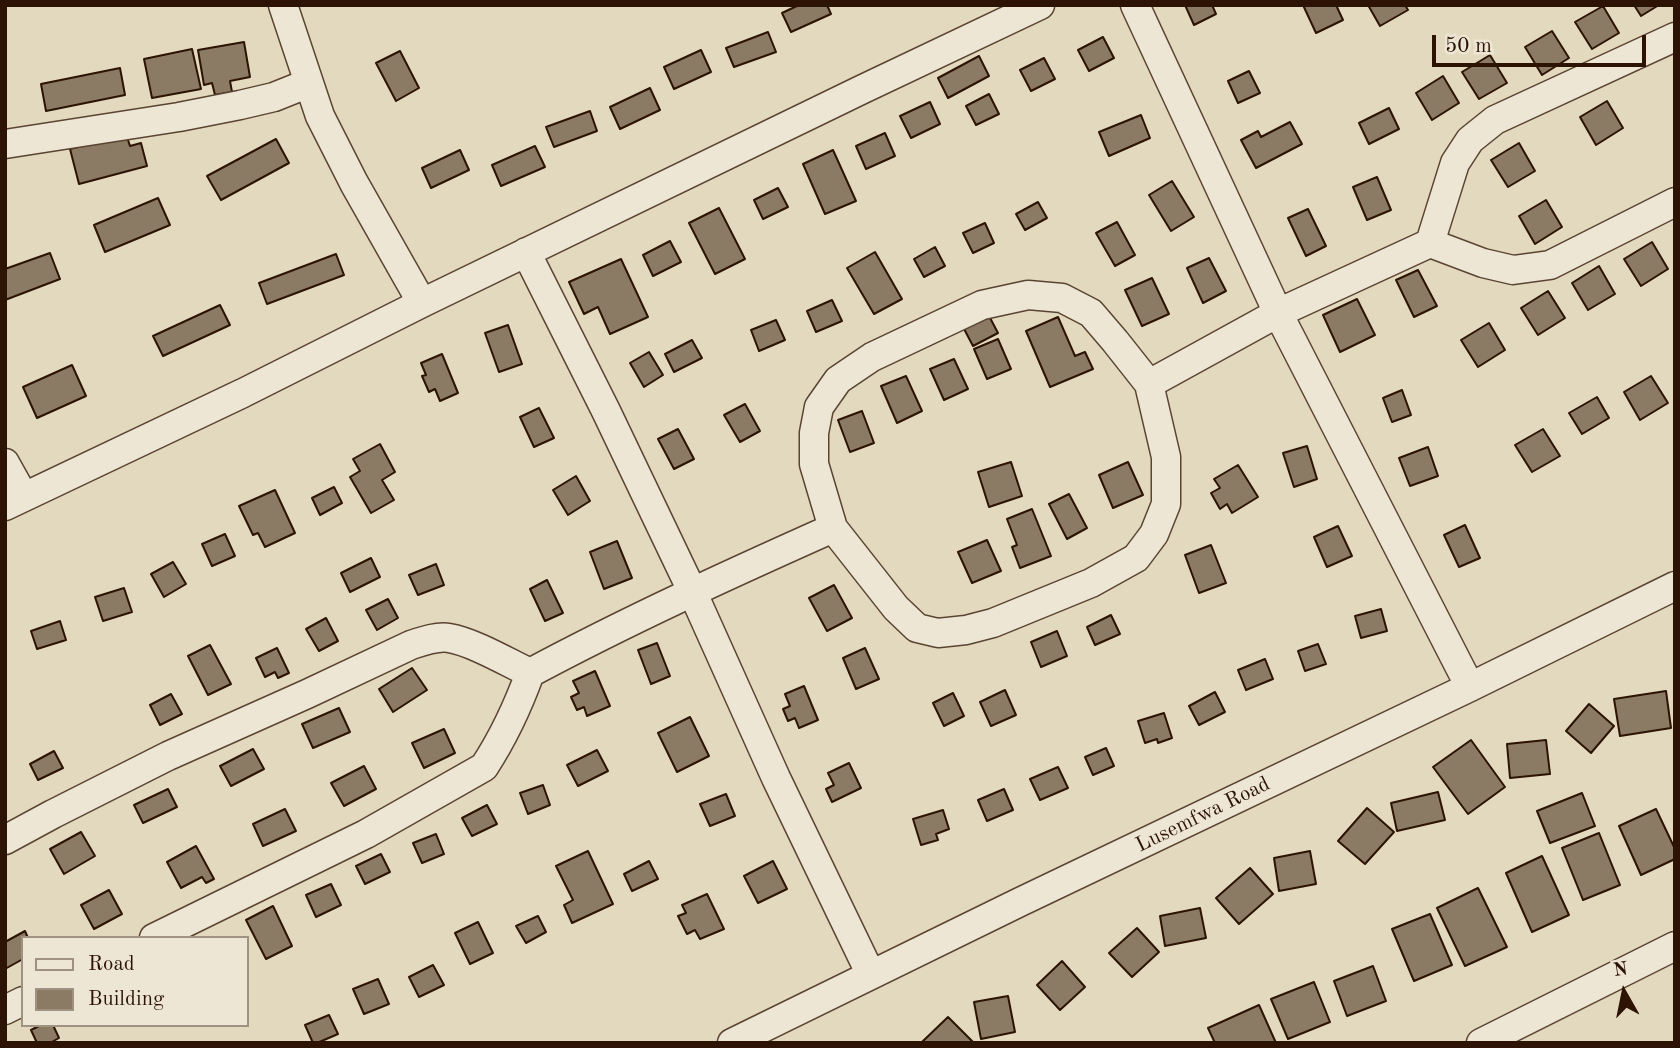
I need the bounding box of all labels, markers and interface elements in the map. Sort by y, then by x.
scale bar [1435,21,1648,65]
text: 50 m [1445,36,1492,57]
street label: Lusemfwa Road [1132,772,1274,858]
legend [21,936,248,1027]
text: Road [88,954,135,975]
north arrow [1589,957,1659,1027]
text: N [1612,960,1629,981]
text: Building [88,989,164,1010]

